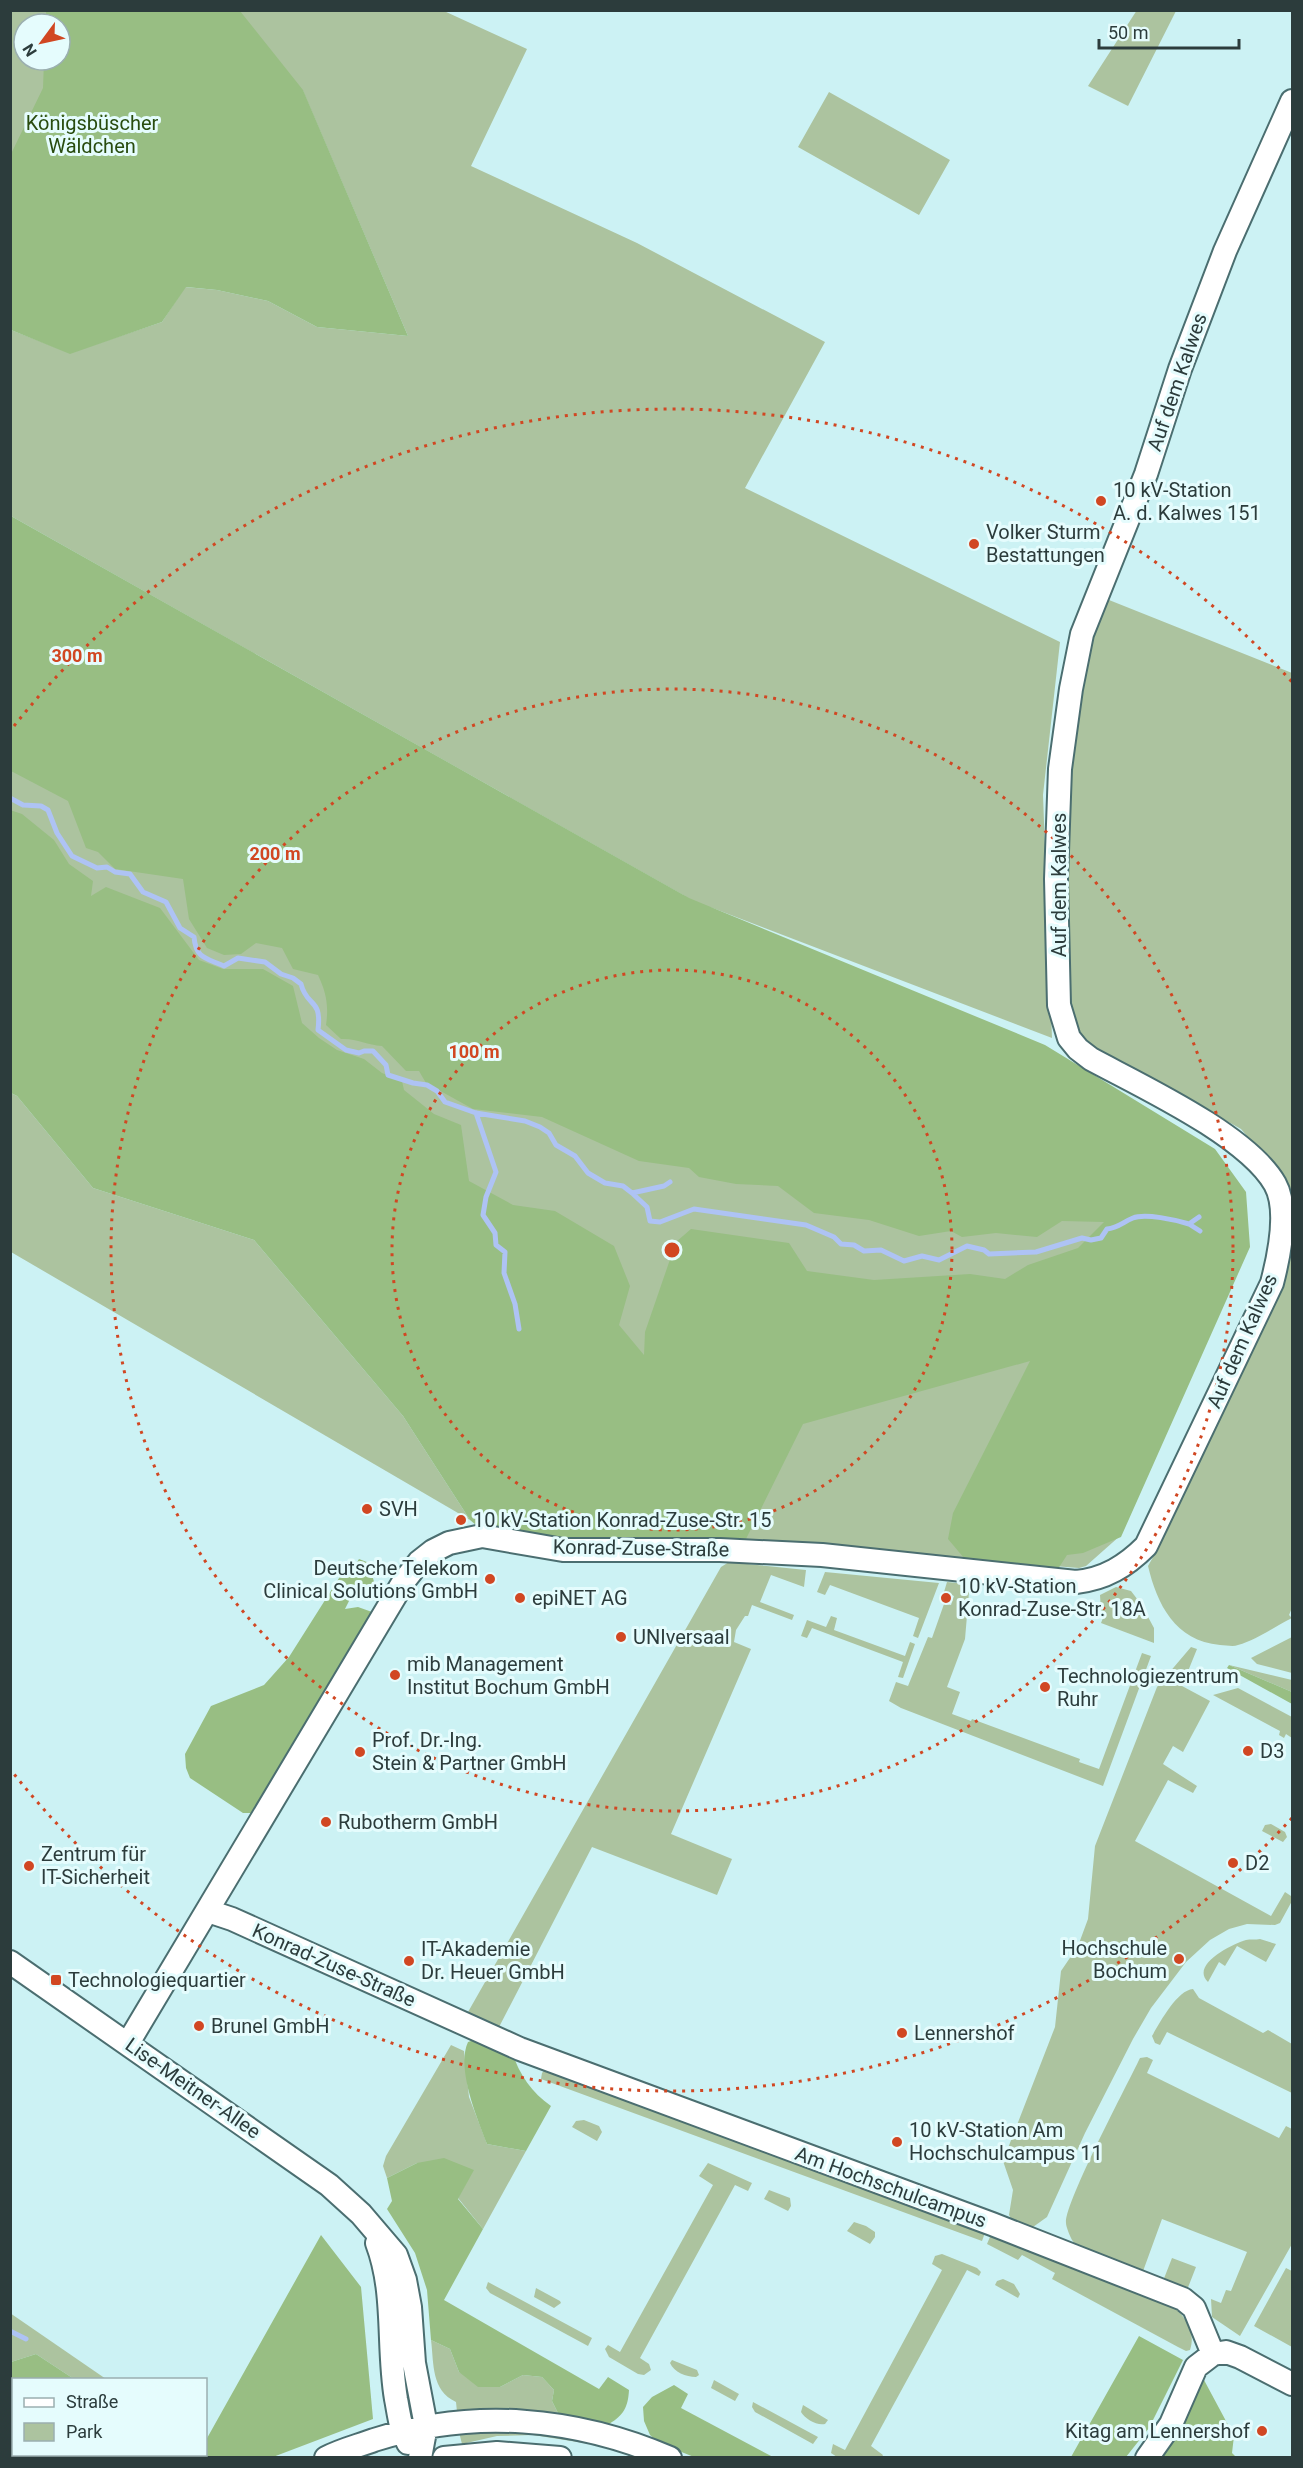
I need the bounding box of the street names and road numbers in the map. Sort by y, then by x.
street label: Auf dem Kalwes [1142,310,1212,454]
street label: Auf dem Kalwes [1047,813,1071,957]
street label: Auf dem Kalwes [1202,1270,1282,1412]
street label: Konrad-Zuse-Straße [553,1534,729,1562]
street label: Konrad-Zuse-Straße [249,1918,419,2012]
street label: Lise-Meitner-Allee [121,2032,265,2144]
street label: Am Hochschulcampus [792,2141,990,2233]

